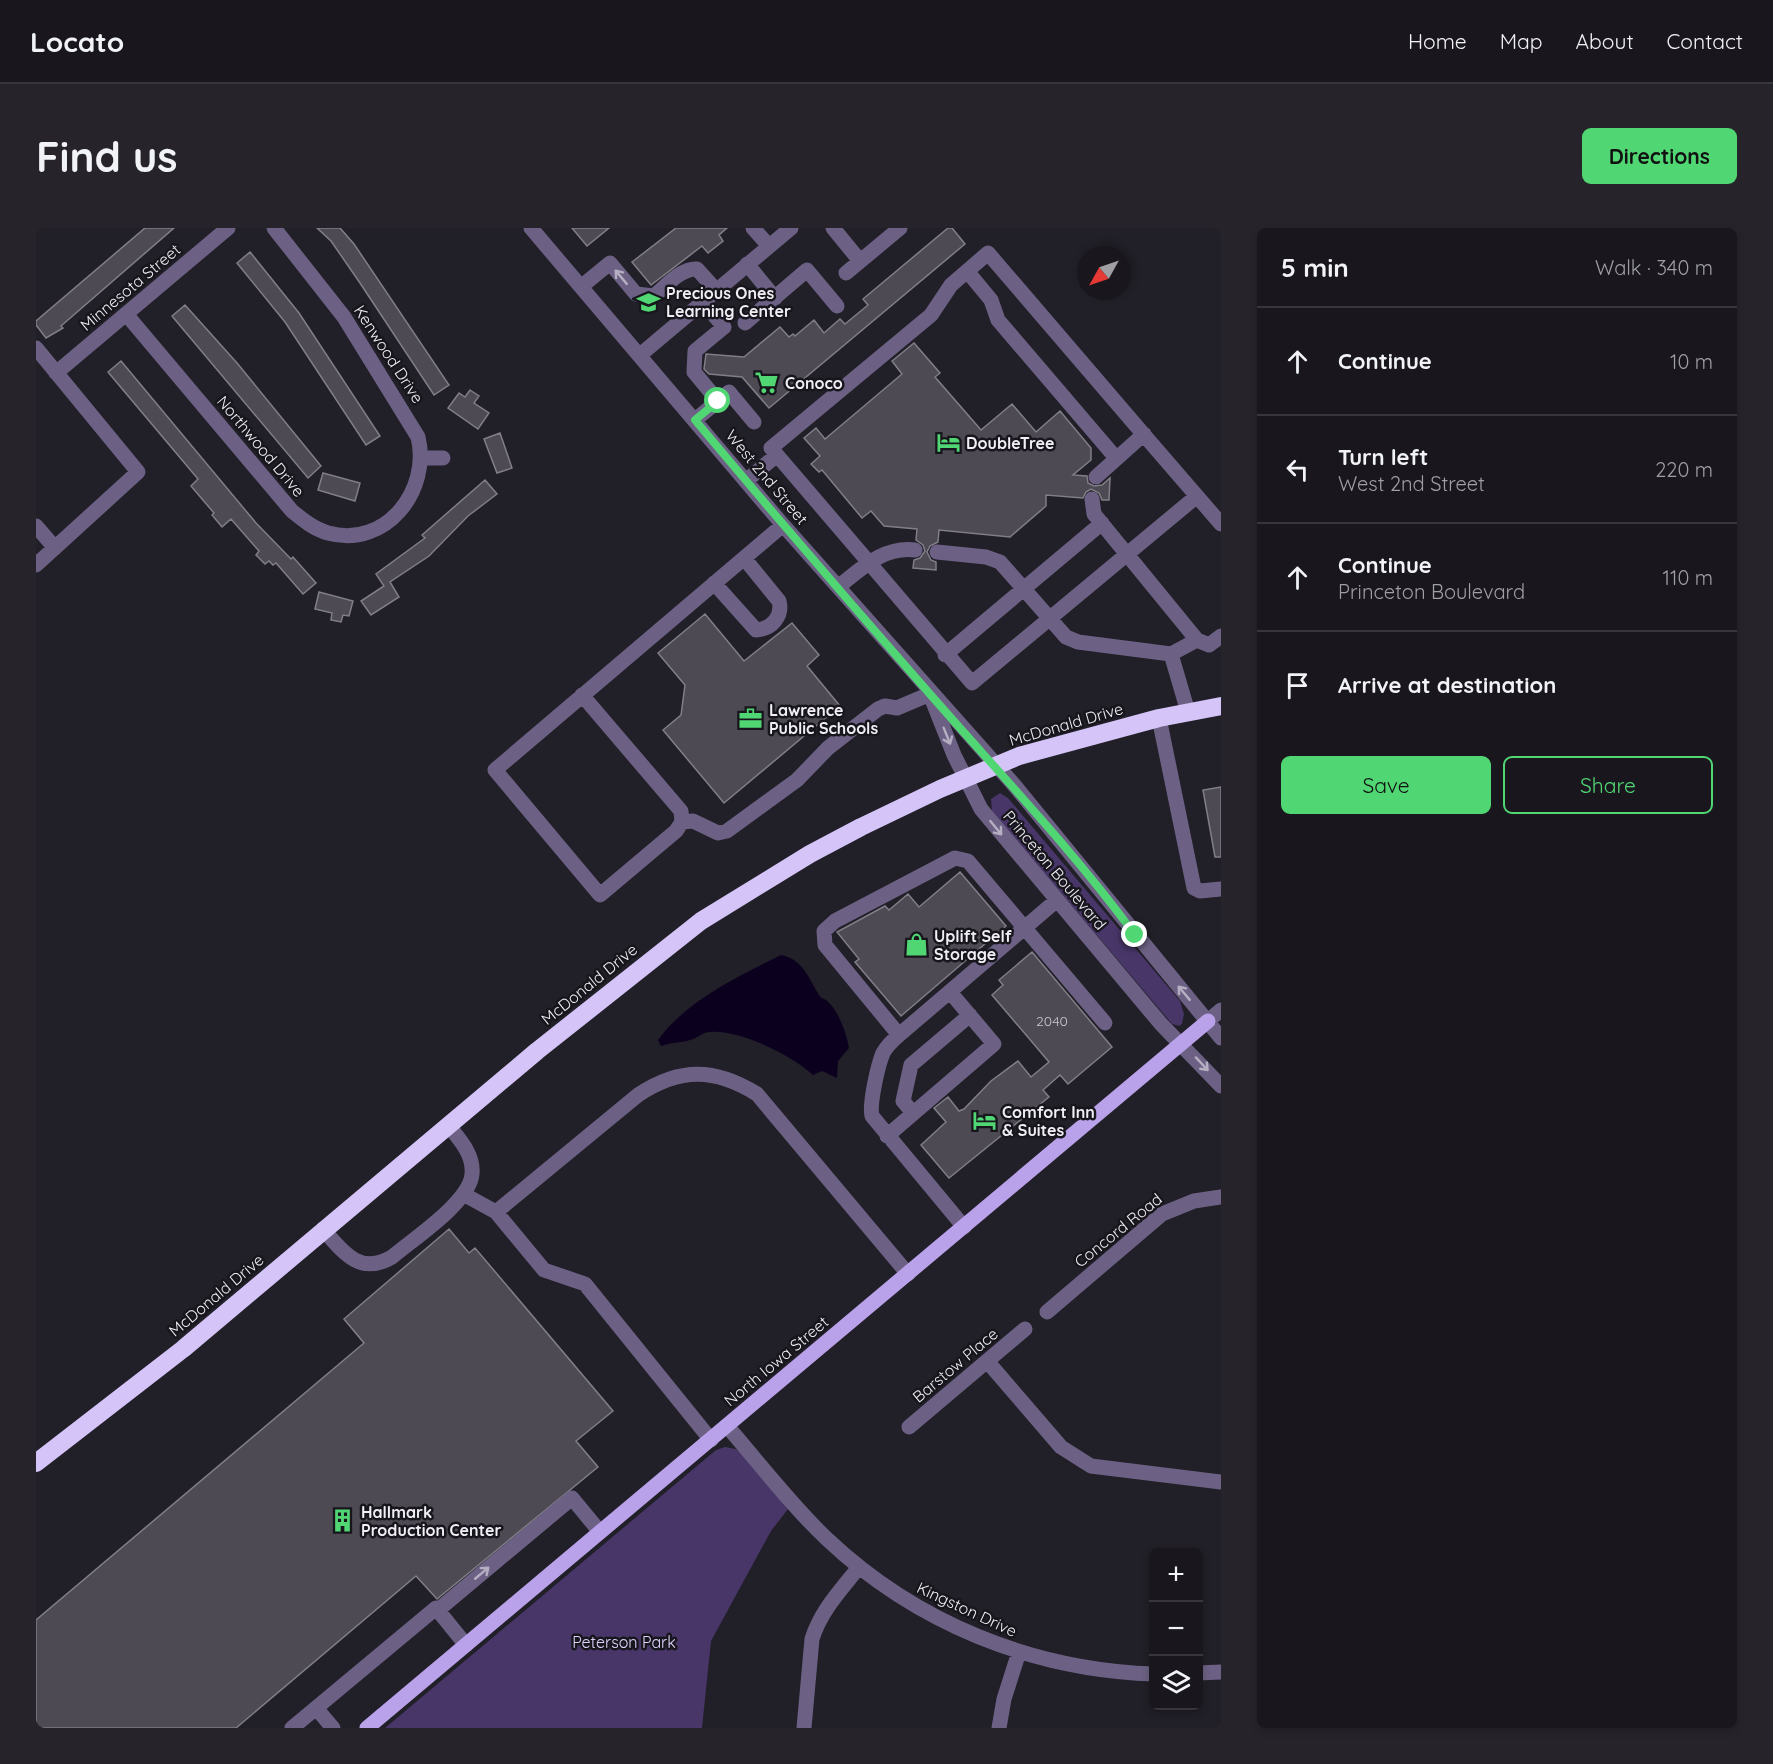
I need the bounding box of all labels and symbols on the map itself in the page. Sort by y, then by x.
street label: Minnesota Street [76,239,184,335]
north arrow [1077,246,1131,300]
one-way arrow [615,269,628,285]
place label: Precious Ones Learning Center [666,283,791,321]
school or university icon: Precious Ones Learning Center [635,289,661,315]
street label: Kenwood Drive [350,301,428,407]
supermarket icon: Conoco [754,370,780,396]
place label: Conoco [785,373,843,393]
route start [704,387,730,413]
street label: Northwood Drive [213,391,309,501]
street label: West 2nd Street [722,426,812,528]
hotel icon: DoubleTree [935,430,961,456]
place label: DoubleTree [966,433,1054,453]
street label: McDonald Drive [1007,698,1125,750]
place label: Lawrence Public Schools [769,700,878,738]
office icon: Lawrence Public Schools [738,706,764,732]
one-way arrow [942,727,953,745]
street label: Princeton Boulevard [999,806,1111,934]
one-way arrow [989,820,1002,836]
route end [1121,921,1147,947]
place label: Uplift Self Storage [934,926,1012,964]
shop icon: Uplift Self Storage [903,932,929,958]
street label: McDonald Drive [537,939,641,1029]
one-way arrow [1177,985,1190,1001]
house number: 2040 [1036,1012,1068,1030]
one-way arrow [1195,1057,1209,1072]
place label: Comfort Inn & Suites [1002,1102,1095,1140]
hotel icon: Comfort Inn & Suites [971,1108,997,1134]
street label: Concord Road [1070,1189,1166,1271]
street label: McDonald Drive [164,1249,268,1341]
street label: North Iowa Street [720,1312,832,1410]
street label: Barstow Place [908,1323,1002,1407]
place label: Hallmark Production Center [361,1502,501,1540]
building icon: Hallmark Production Center [330,1508,356,1534]
one-way arrow [474,1566,490,1579]
street label: Kingston Drive [914,1577,1020,1641]
park label: Peterson Park [572,1632,676,1652]

